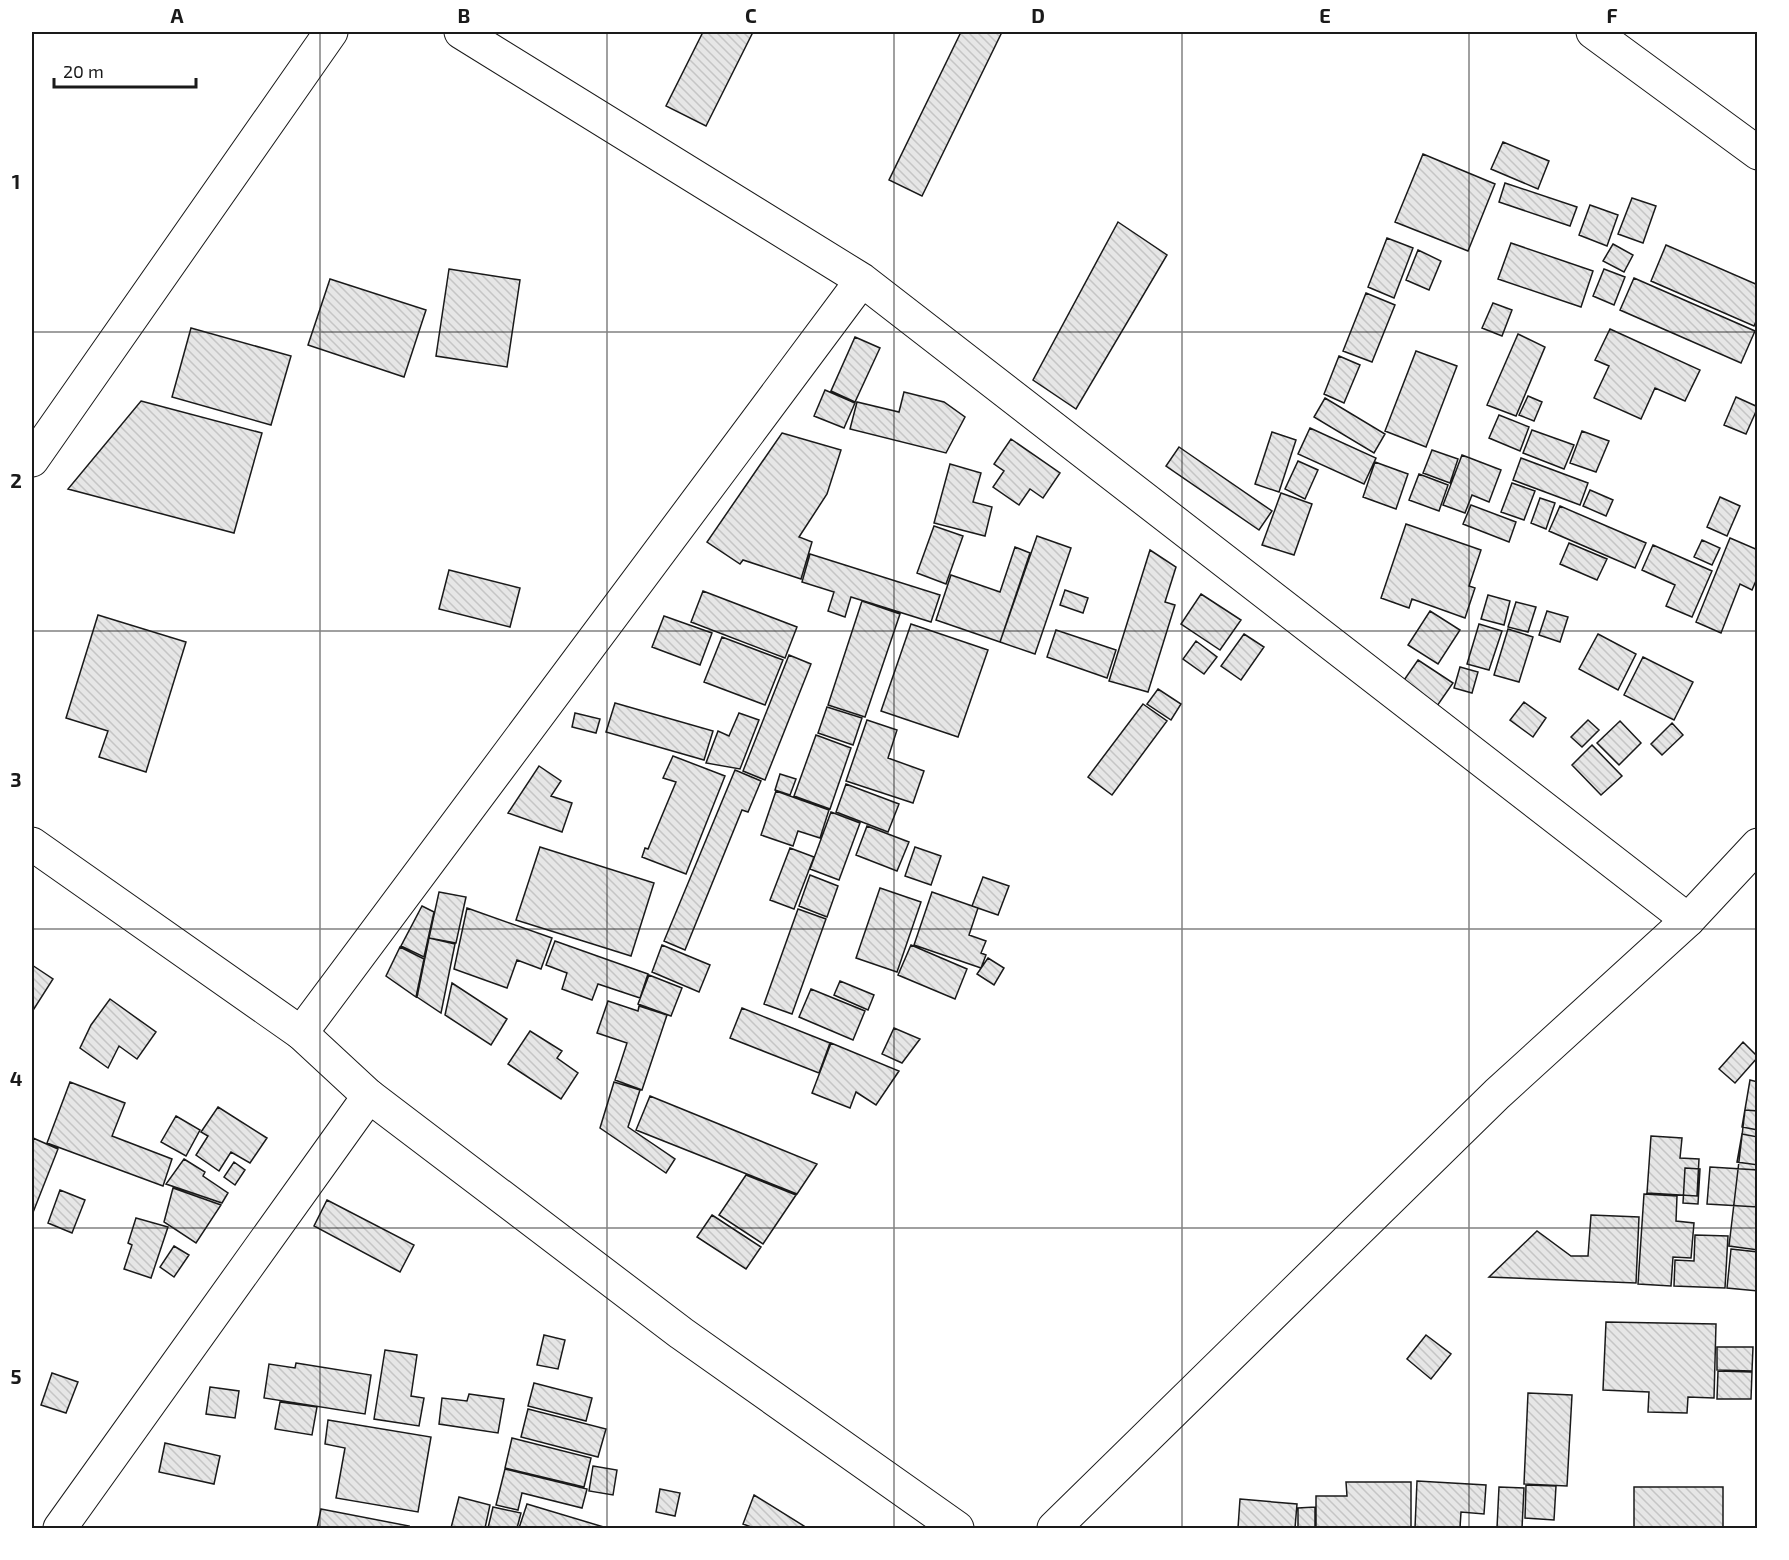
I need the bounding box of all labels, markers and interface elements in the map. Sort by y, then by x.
text: A [170,3,184,27]
text: B [458,3,470,27]
text: C [745,3,757,27]
text: D [1031,3,1045,27]
text: E [1319,3,1331,27]
text: F [1606,3,1618,27]
scale bar [54,51,196,89]
text: 20 m [63,60,104,82]
text: 1 [12,169,20,193]
text: 2 [10,468,22,492]
text: 3 [10,767,22,791]
text: 4 [10,1066,23,1090]
text: 5 [10,1364,22,1388]

